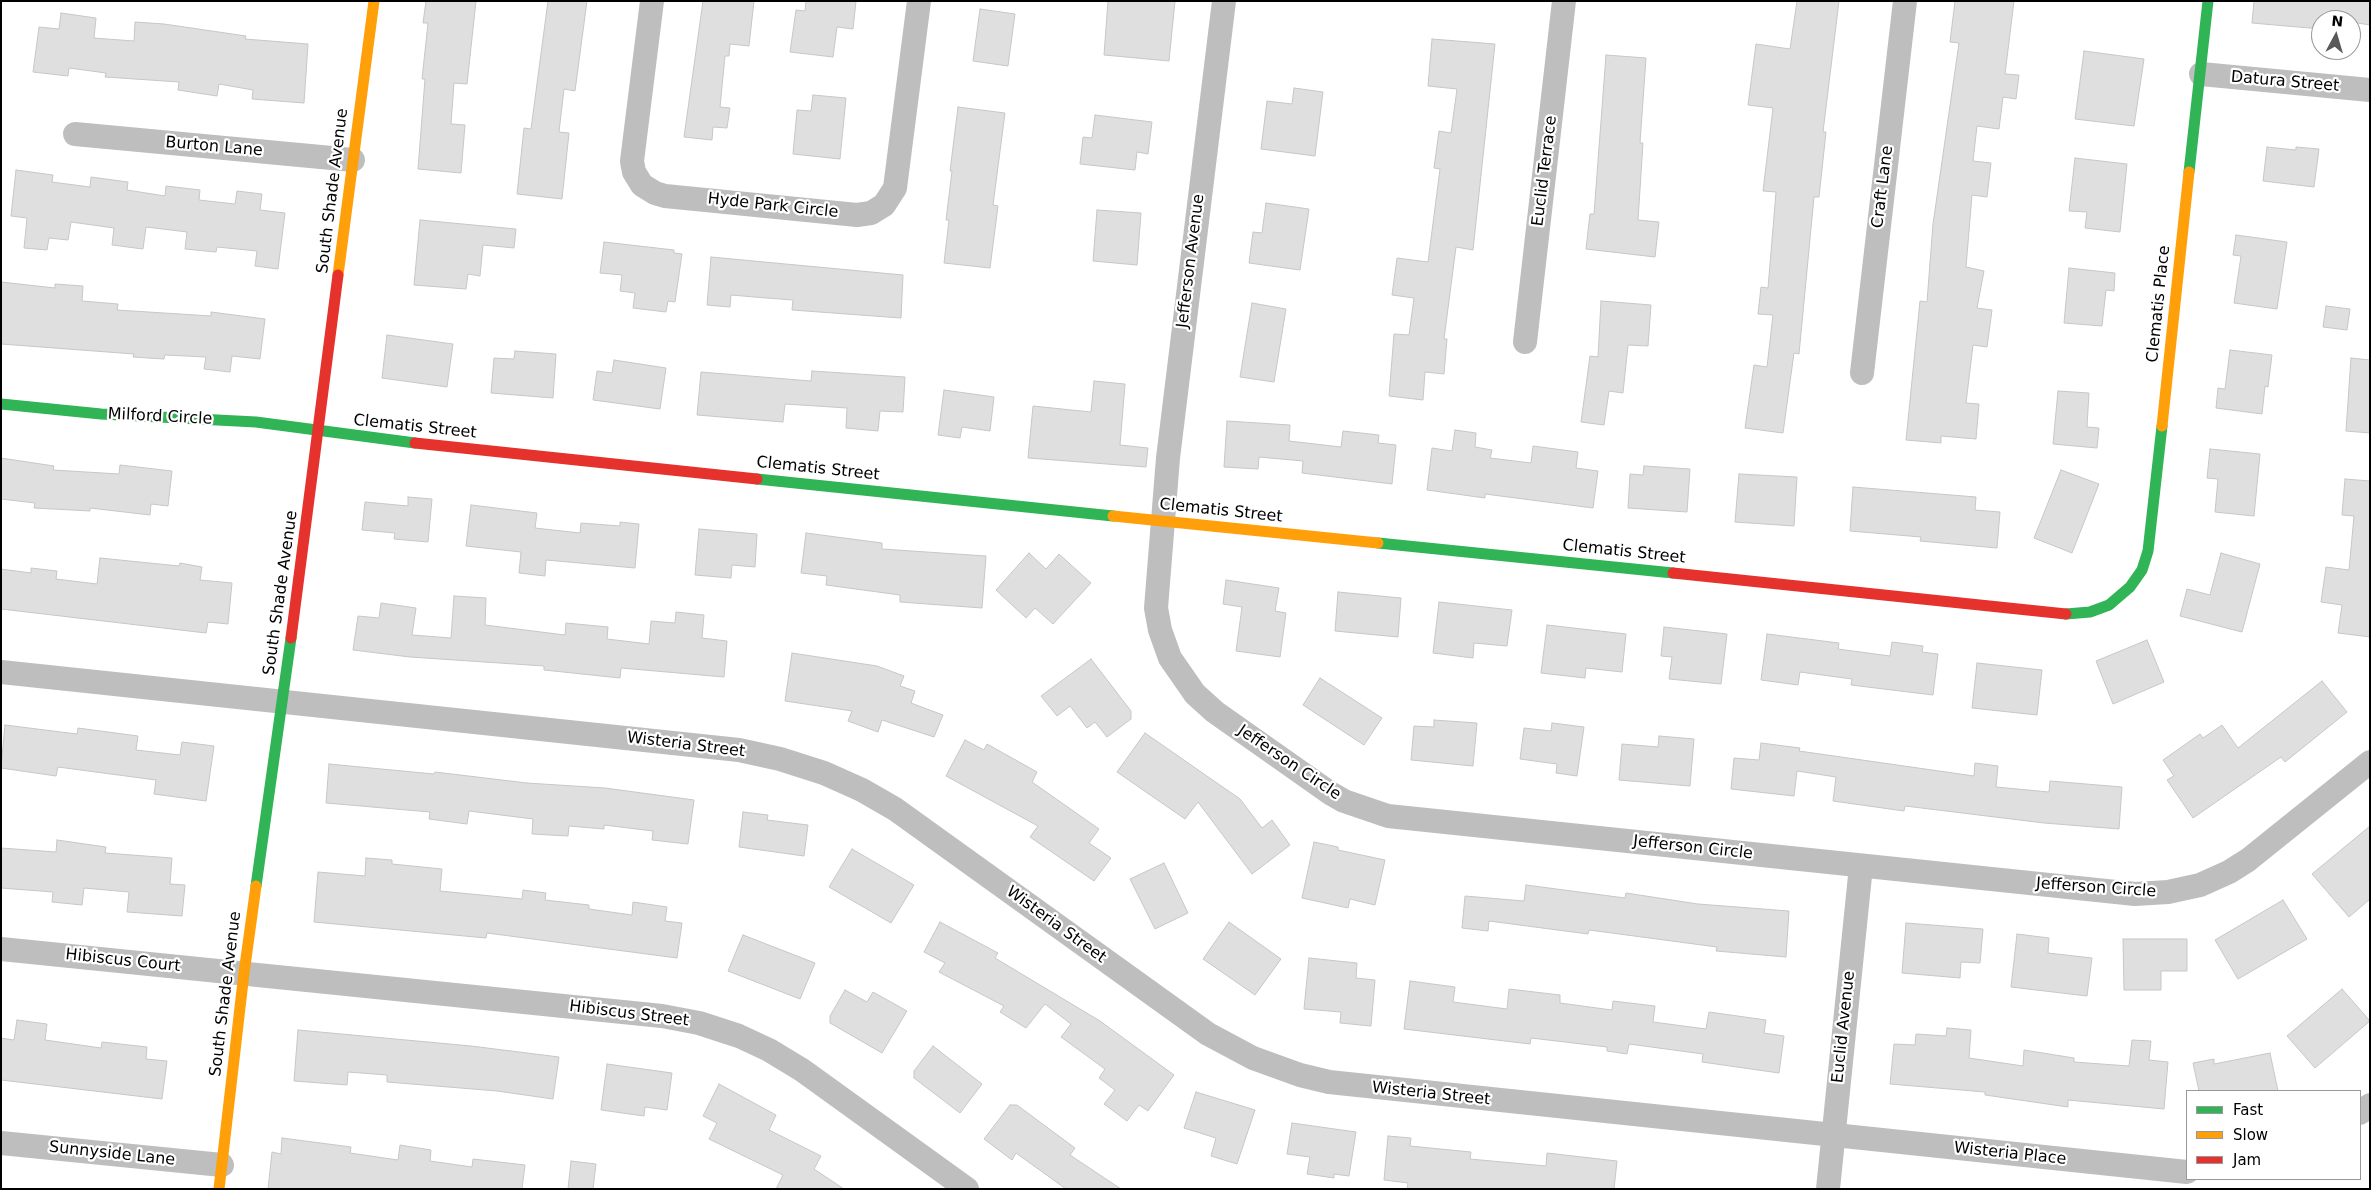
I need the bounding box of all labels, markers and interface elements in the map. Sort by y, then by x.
north arrow [2311,10,2361,60]
text: N [2331,13,2344,30]
street label: Datura Street [2230,68,2340,96]
street label: South Shade Avenue [313,107,353,275]
street label: Euclid Terrace [1529,115,1561,227]
street label: Burton Lane [165,133,263,161]
street label: Craft Lane [1868,145,1898,229]
street label: Hyde Park Circle [707,190,839,222]
street label: Jefferson Avenue [1173,193,1209,329]
street label: Clematis Place [2143,245,2175,363]
street label: Milford Circle [107,405,213,429]
street label: Clematis Street [353,411,477,443]
street label: Clematis Street [756,453,880,485]
street label: Clematis Street [1159,495,1283,527]
street label: South Shade Avenue [260,509,302,677]
street label: Clematis Street [1562,536,1686,568]
street label: Jefferson Circle [1234,721,1344,805]
street label: Wisteria Street [626,728,746,762]
street label: Jefferson Circle [1632,832,1754,864]
street label: Jefferson Circle [2035,874,2157,902]
street label: Wisteria Street [1002,882,1110,968]
street label: South Shade Avenue [206,910,246,1078]
street label: Hibiscus Court [64,945,182,977]
street label: Euclid Avenue [1829,970,1859,1084]
street label: Hibiscus Street [568,997,690,1031]
street label: Wisteria Street [1371,1078,1491,1110]
legend [2186,1090,2361,1180]
text: Fast [2233,1101,2263,1119]
text: Slow [2233,1126,2268,1144]
street label: Sunnyside Lane [48,1138,176,1170]
street label: Wisteria Place [1953,1139,2067,1169]
text: Jam [2233,1151,2261,1169]

